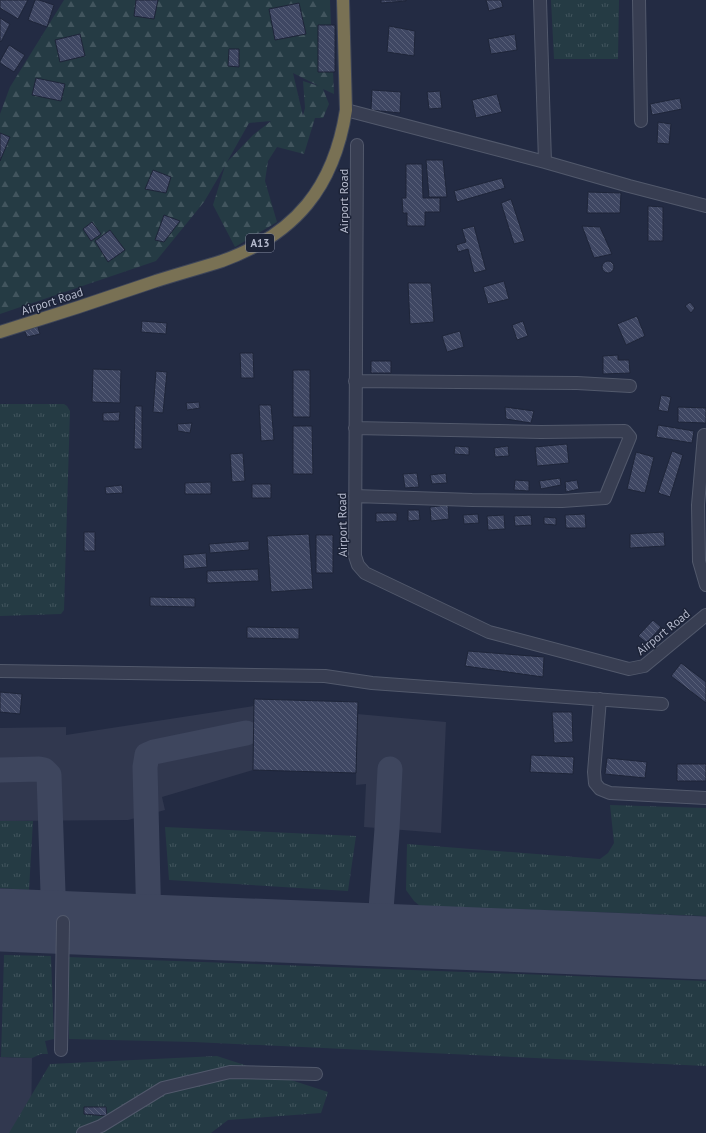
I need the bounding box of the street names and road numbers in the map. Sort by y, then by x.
street label: Airport Road [336,169,351,233]
road number: A13 [246,234,274,252]
street label: Airport Road [19,284,85,318]
street label: Airport Road [334,493,350,557]
street label: Airport Road [633,606,693,658]

